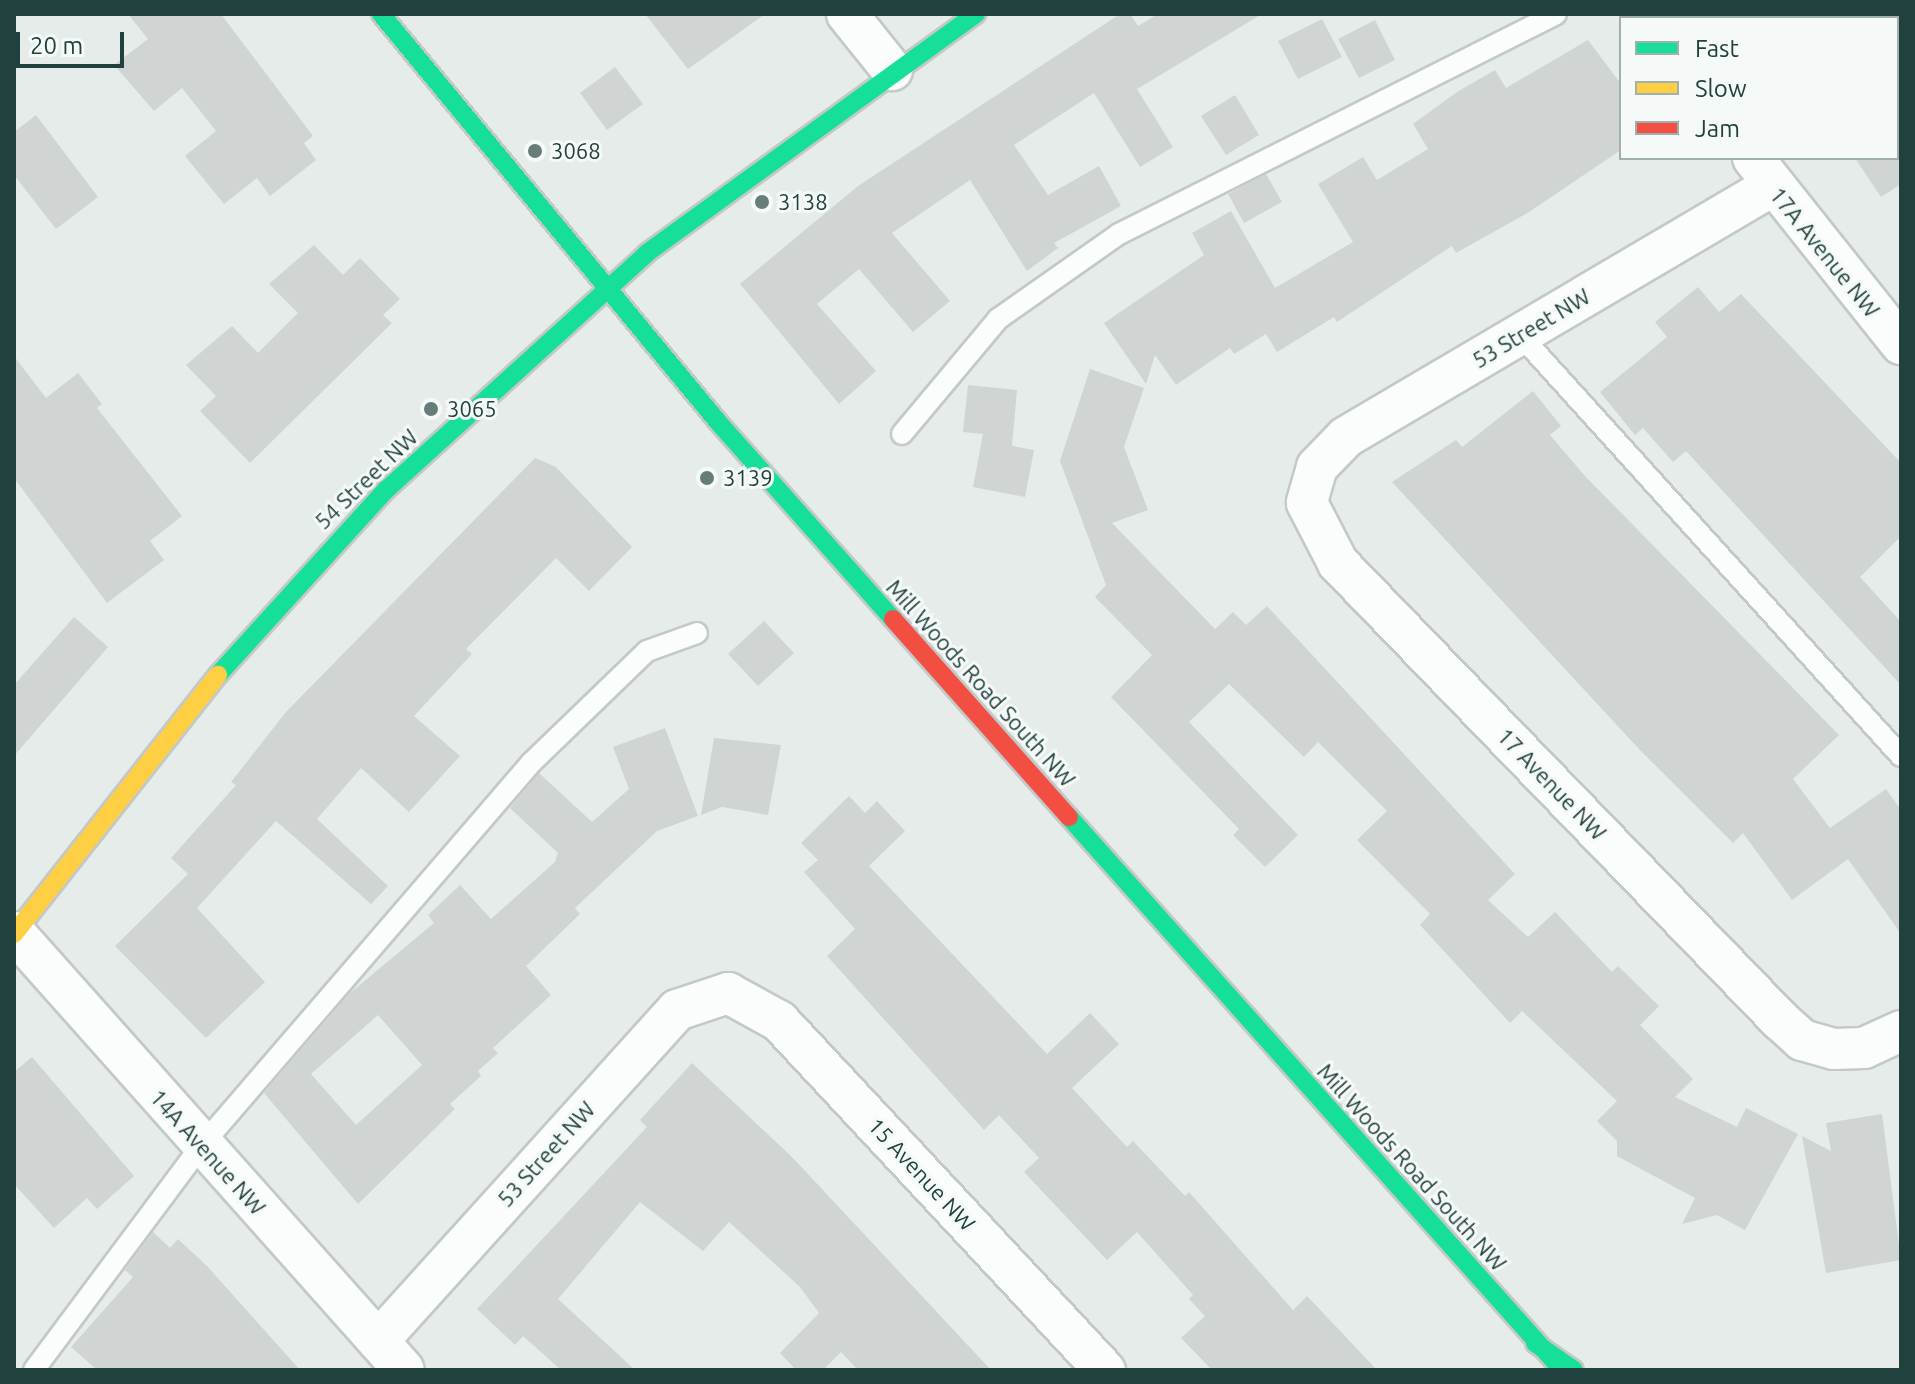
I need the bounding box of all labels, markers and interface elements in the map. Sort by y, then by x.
scale bar [20,16,128,66]
legend [1619,16,1899,160]
text: 20 m [30,32,83,59]
text: Fast [1695,35,1739,62]
text: Slow [1695,75,1747,102]
text: Jam [1695,115,1740,142]
place label: 3068 [551,138,601,164]
marker: 3068 [526,142,544,160]
street label: 17A Avenue NW [1765,182,1885,322]
place label: 3138 [778,189,828,215]
marker: 3138 [753,193,771,211]
street label: 53 Street NW [1467,283,1595,373]
place label: 3065 [447,396,497,422]
marker: 3065 [422,400,440,418]
street label: 54 Street NW [309,424,423,534]
place label: 3139 [723,465,773,491]
marker: 3139 [698,469,716,487]
street label: Mill Woods Road South NW [881,574,1081,792]
street label: 17 Avenue NW [1492,723,1612,845]
street label: Mill Woods Road South NW [1312,1058,1512,1276]
street label: 14A Avenue NW [145,1084,271,1220]
street label: 53 Street NW [492,1096,600,1212]
street label: 15 Avenue NW [863,1112,981,1236]

